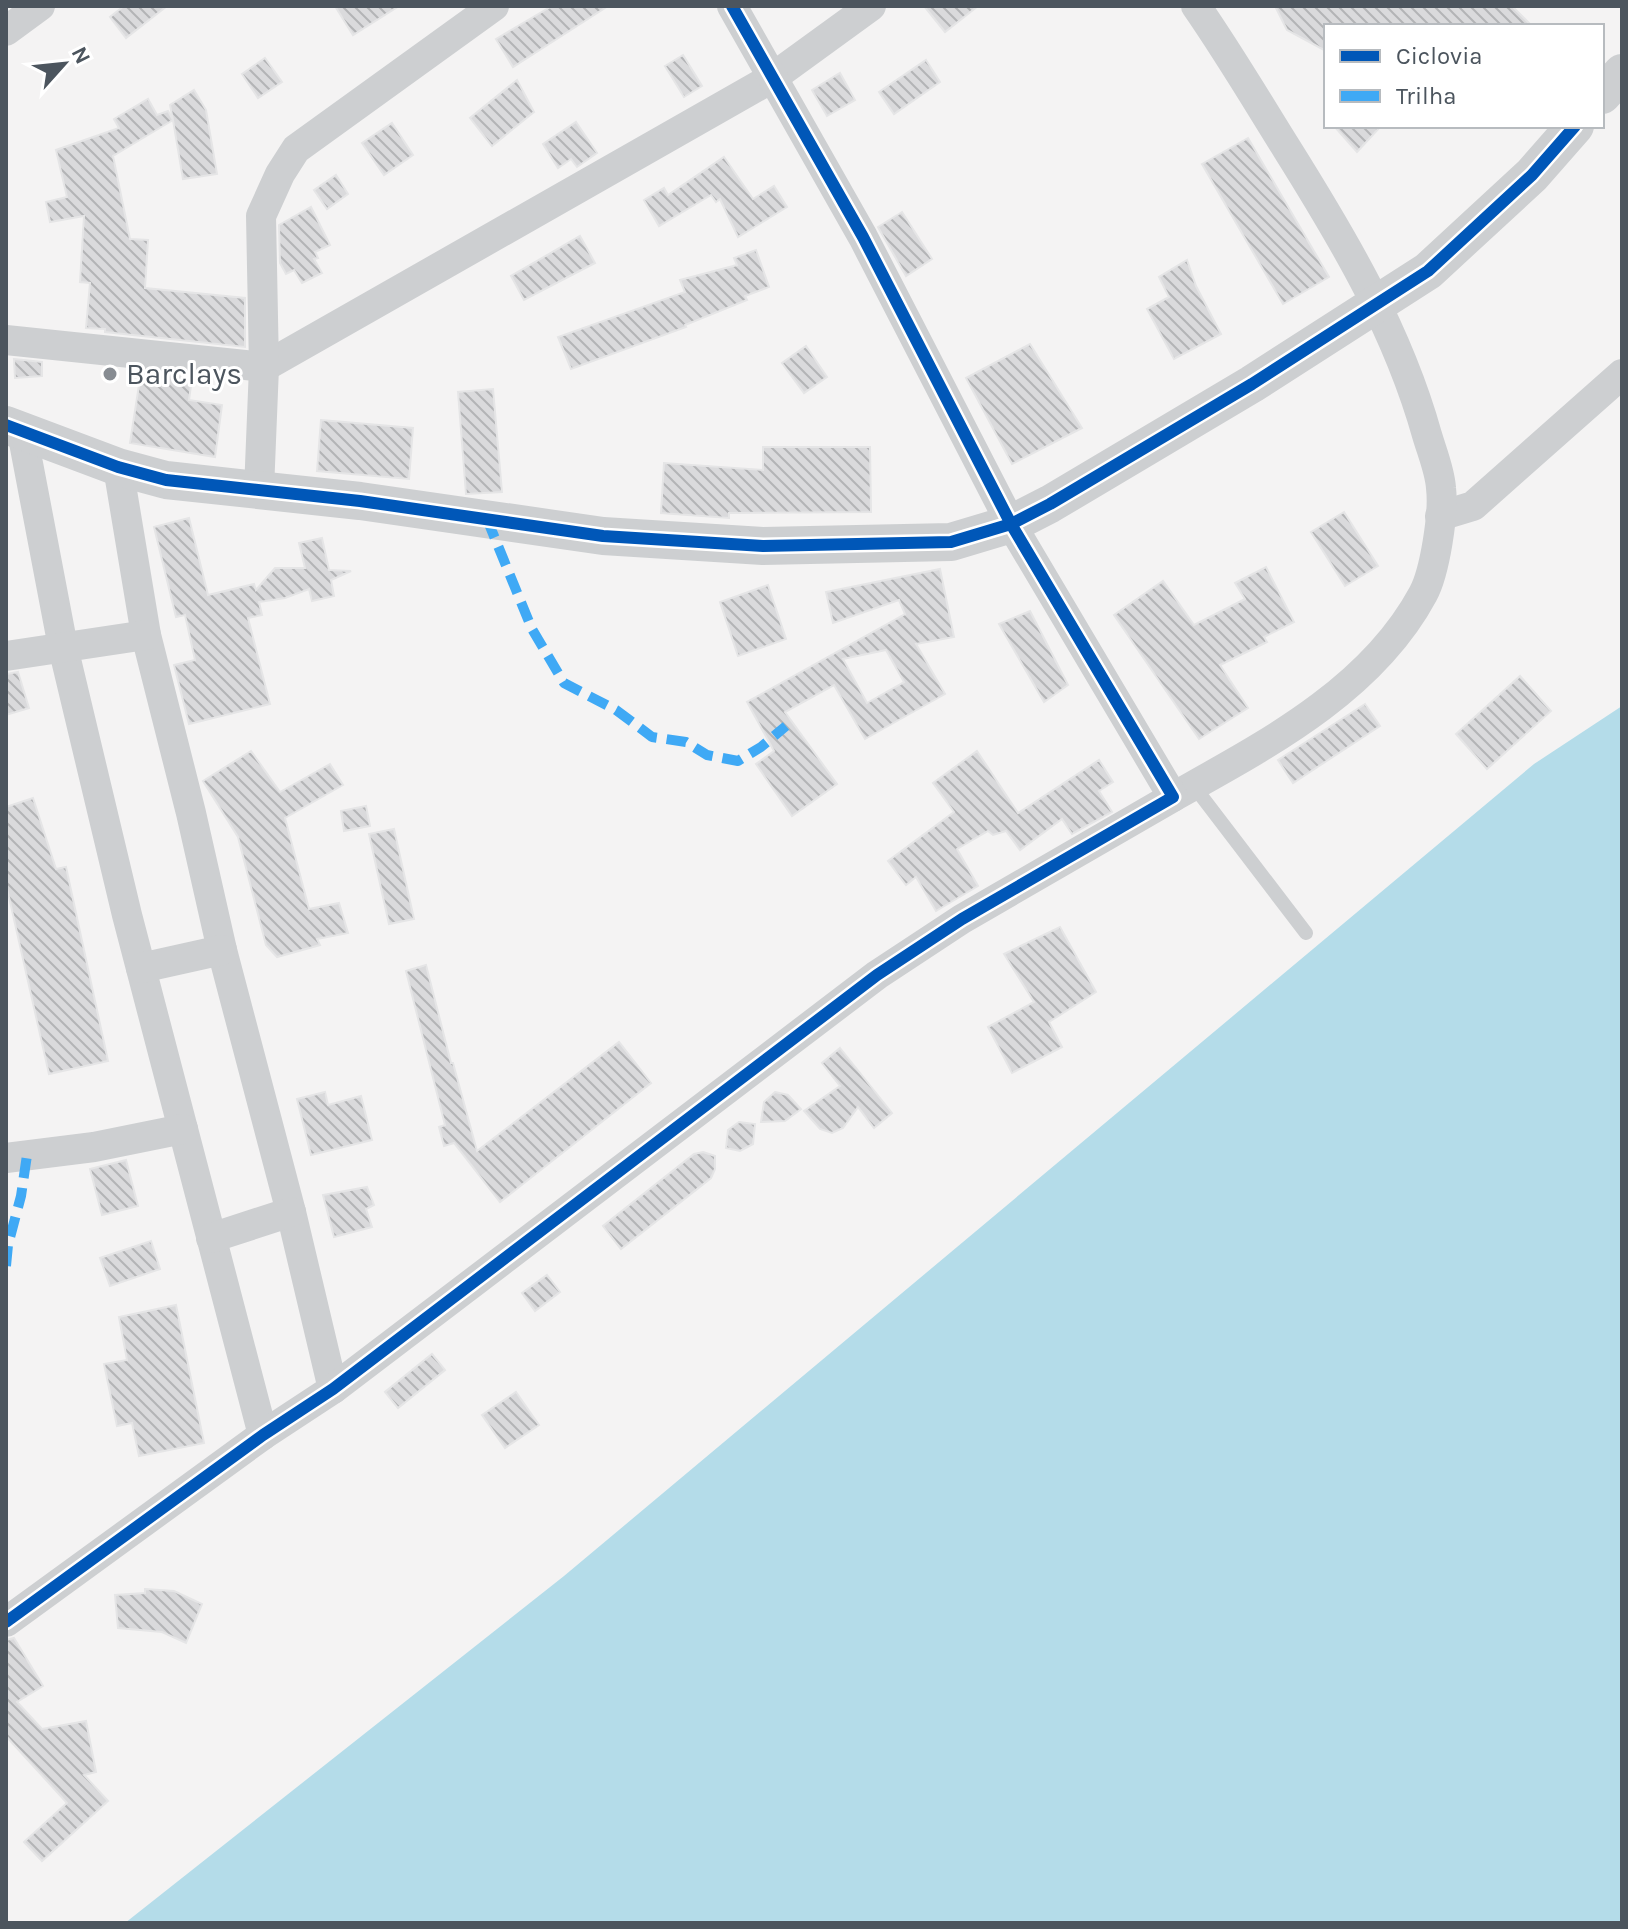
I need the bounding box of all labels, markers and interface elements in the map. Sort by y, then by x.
north arrow [24,24,104,104]
legend [1324,24,1604,128]
text: N [66,42,96,68]
text: Ciclovia [1396,42,1483,70]
text: Trilha [1396,82,1457,110]
place label: Barclays [126,356,242,392]
marker: Barclays [101,365,119,383]

